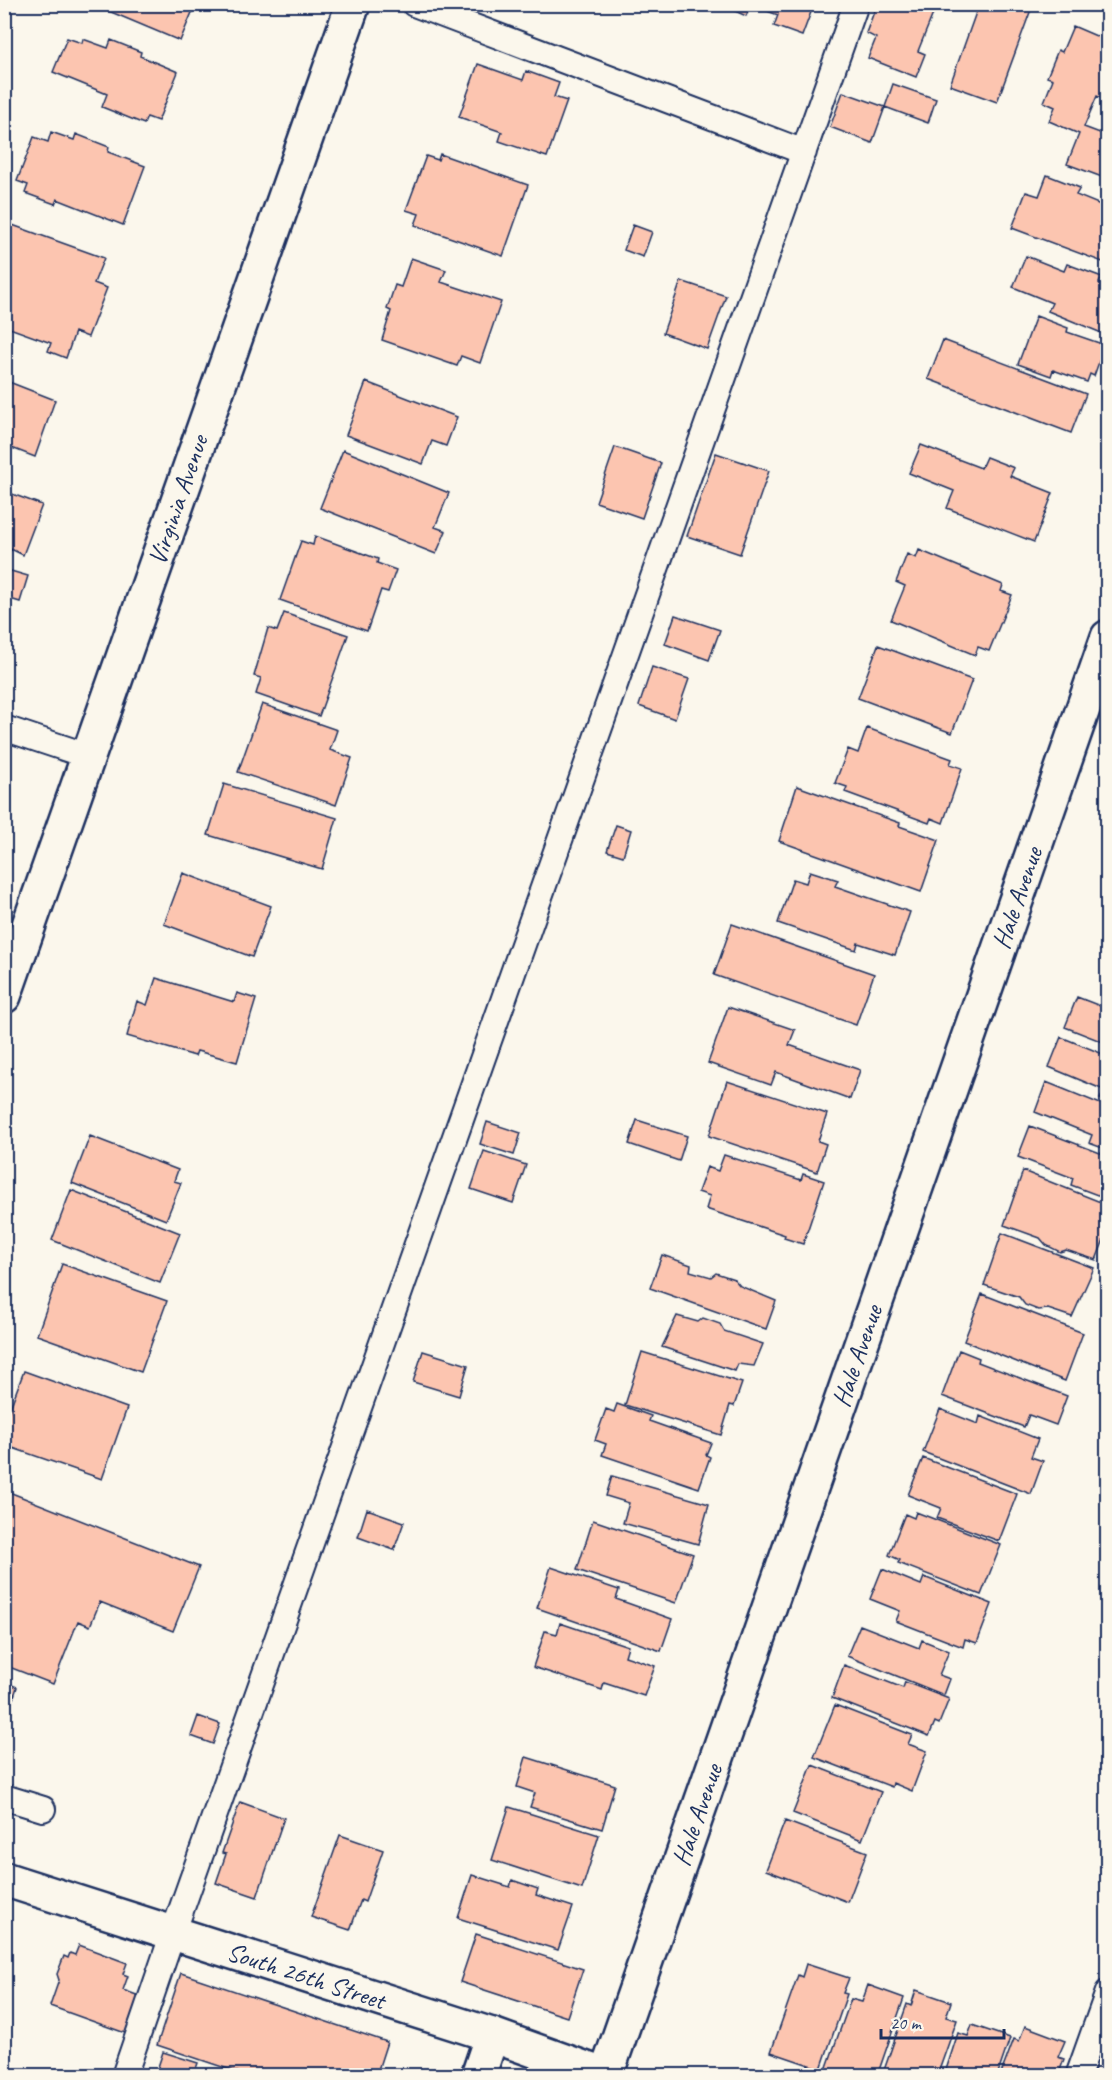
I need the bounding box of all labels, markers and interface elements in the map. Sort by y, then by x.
street label: Virginia Avenue [140,428,216,569]
street label: Hale Avenue [984,842,1050,953]
street label: Hale Avenue [824,1300,890,1411]
street label: Hale Avenue [664,1759,730,1870]
street label: South 26th Street [223,1935,391,2018]
scale bar [881,2002,1004,2040]
text: 20 m [890,2012,923,2034]

